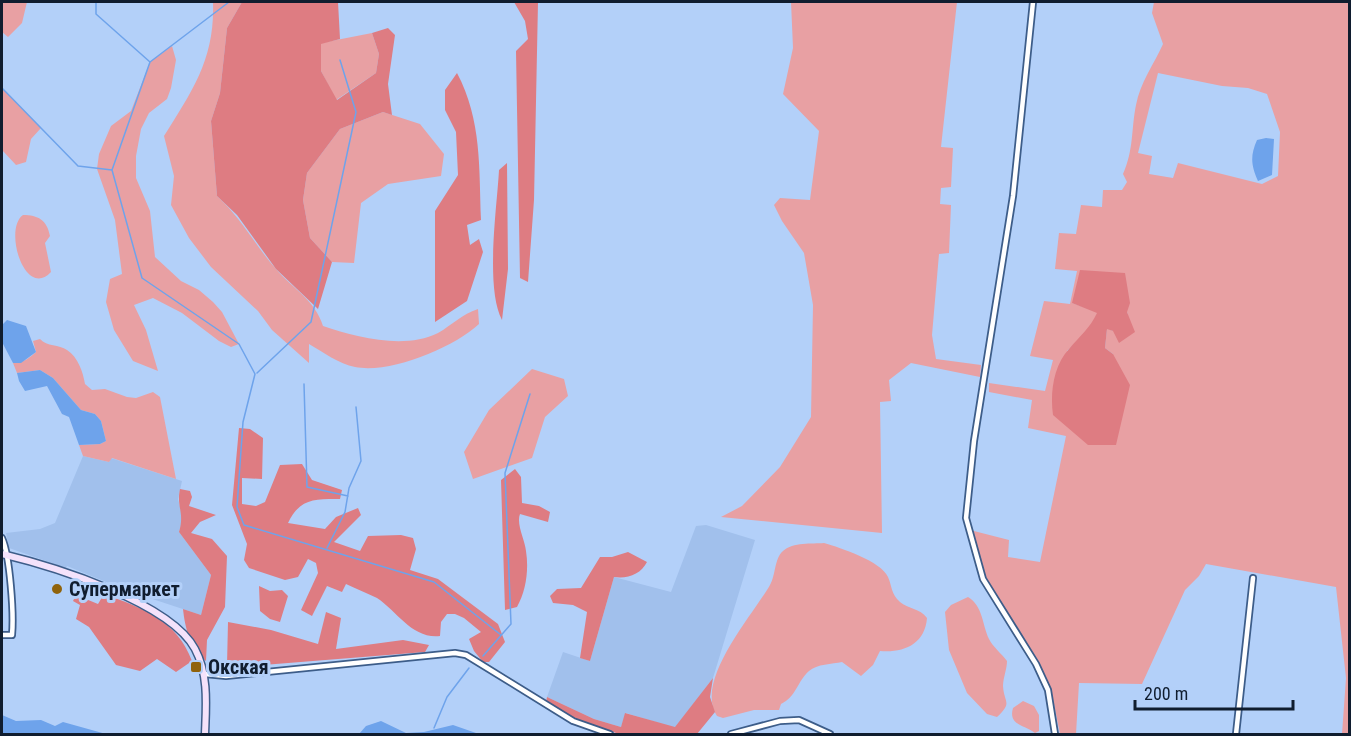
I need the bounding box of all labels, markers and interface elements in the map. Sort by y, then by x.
place label: Супермаркет [69,577,180,601]
marker: Супермаркет [50,582,64,596]
place label: Окская [208,655,269,679]
marker: Окская [189,660,203,674]
scale bar [1135,673,1292,711]
text: 200 m [1144,683,1188,704]

